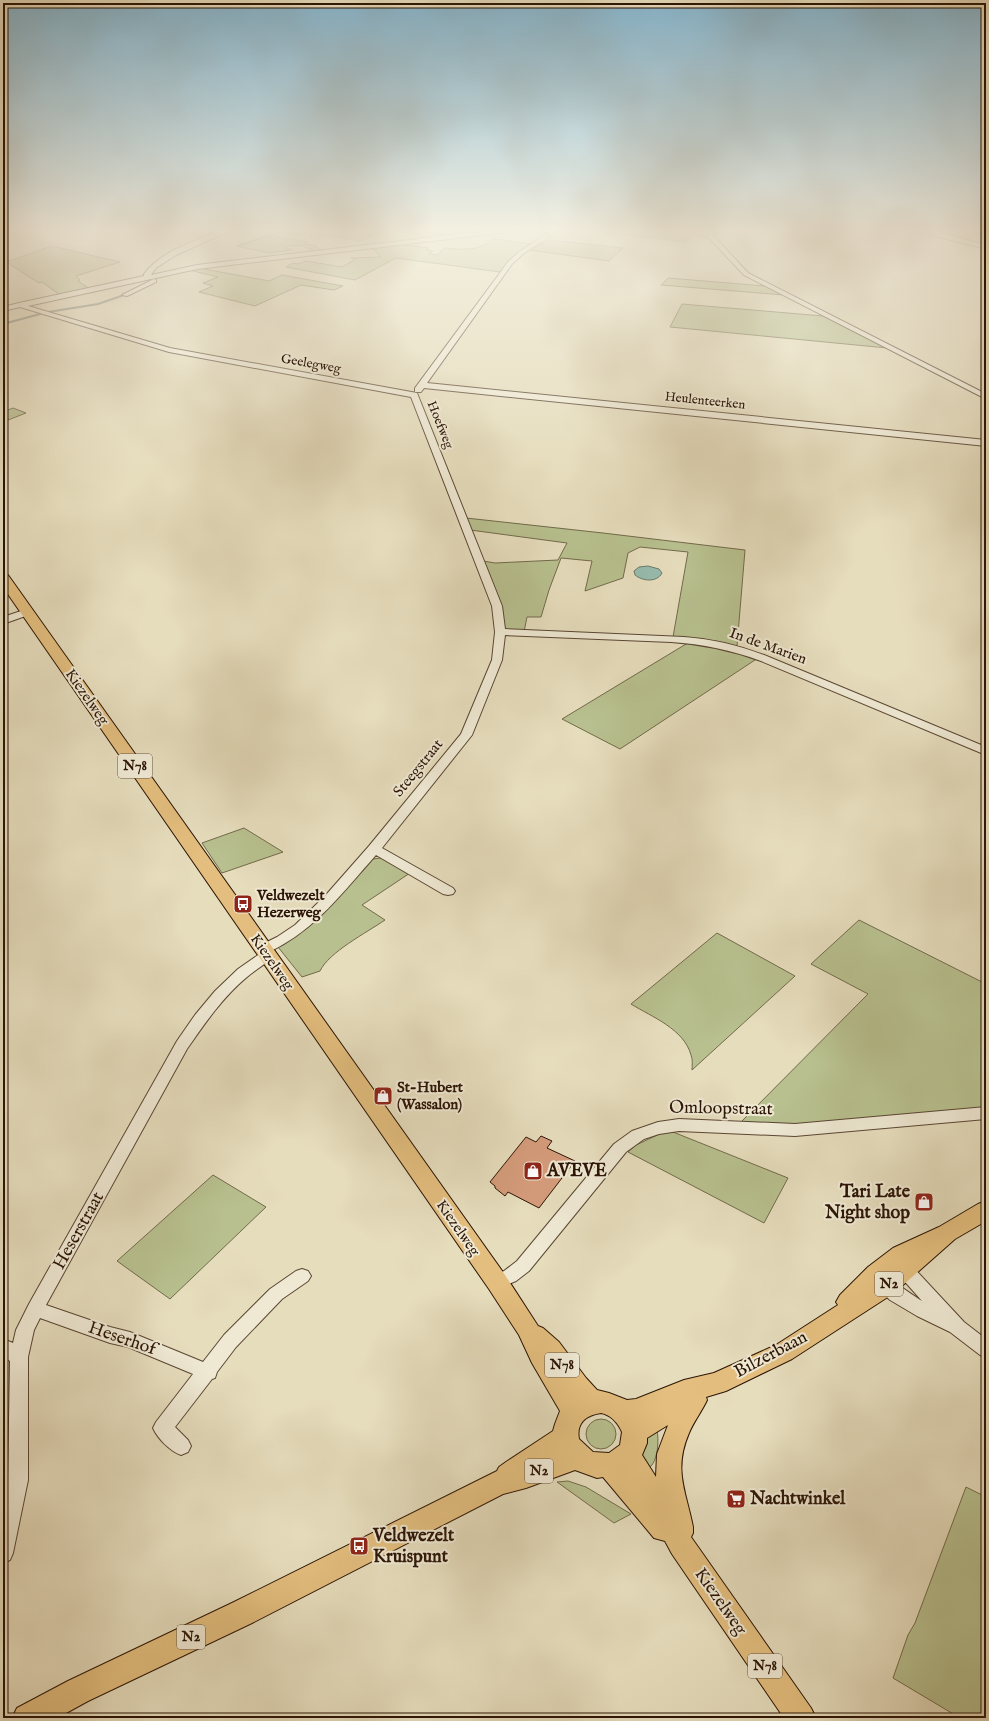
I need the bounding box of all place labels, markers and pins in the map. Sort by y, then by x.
place label: Veldwezelt Hezerweg [256,886,325,922]
bus stop icon: Veldwezelt Hezerweg [232,893,254,915]
place label: St-Hubert (Wassalon) [397,1078,464,1114]
shop icon: St-Hubert (Wassalon) [372,1085,394,1107]
shop icon: AVEVE [522,1160,544,1182]
place label: AVEVE [546,1160,607,1183]
place label: Tari Late Night shop [824,1181,911,1225]
shop icon: Tari Late Night shop [913,1191,935,1213]
supermarket icon: Nachtwinkel [725,1488,747,1510]
place label: Nachtwinkel [749,1488,846,1511]
place label: Veldwezelt Kruispunt [372,1525,455,1569]
bus stop icon: Veldwezelt Kruispunt [348,1535,370,1557]

